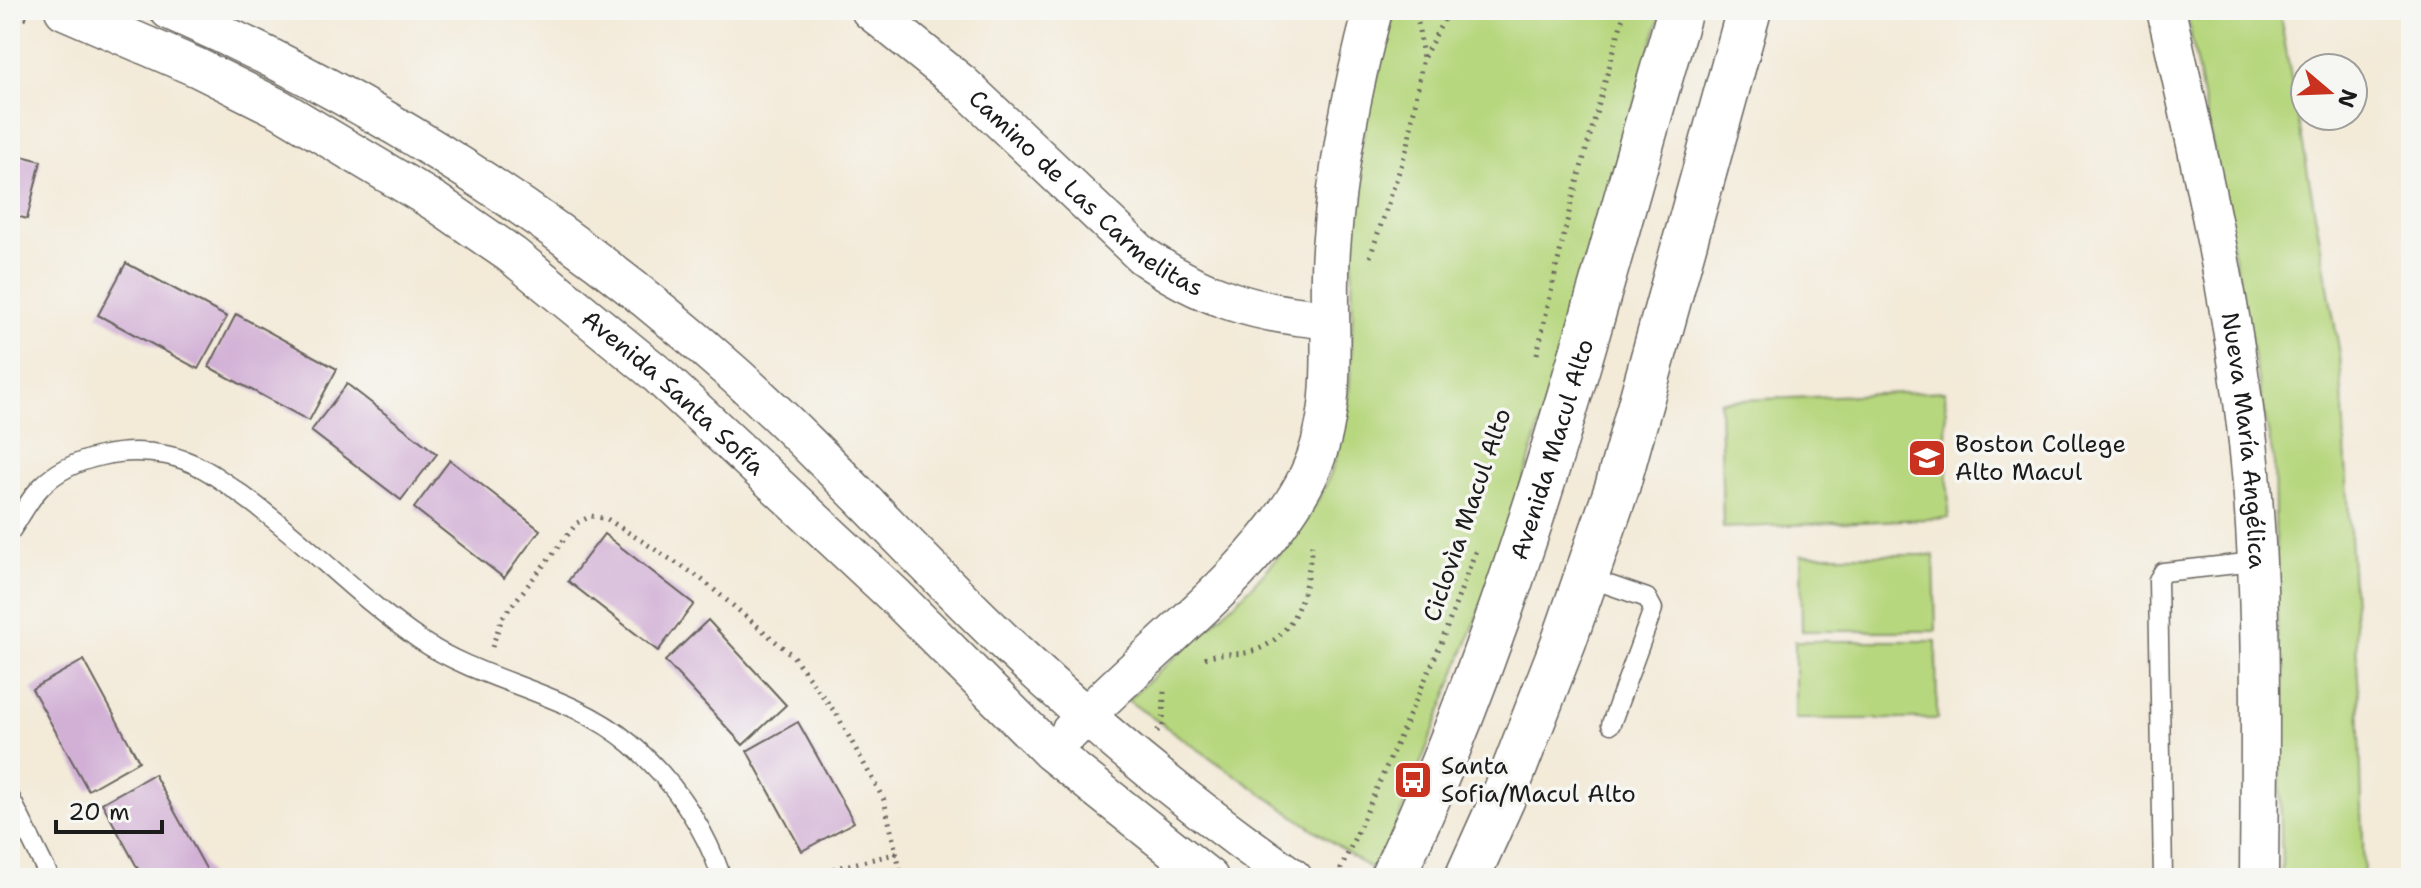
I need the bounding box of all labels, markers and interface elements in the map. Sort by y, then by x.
north arrow [2289,52,2369,132]
street label: Camino de Las Carmelitas [962,83,1208,304]
text: N [2331,85,2364,111]
street label: Avenida Santa Sofía [575,303,772,482]
street label: Nueva María Angélica [2214,310,2273,570]
street label: Avenida Macul Alto [1503,335,1601,564]
street label: Ciclovìa Macul Alto [1416,404,1518,626]
place label: Boston College Alto Macul [1955,428,2126,488]
school or university icon: Boston College Alto Macul [1906,437,1948,479]
place label: Santa Sofia/Macul Alto [1441,750,1636,810]
bus stop icon: Santa Sofia/Macul Alto [1392,759,1434,801]
scale bar [56,784,162,834]
text: 20 m [68,796,130,828]

